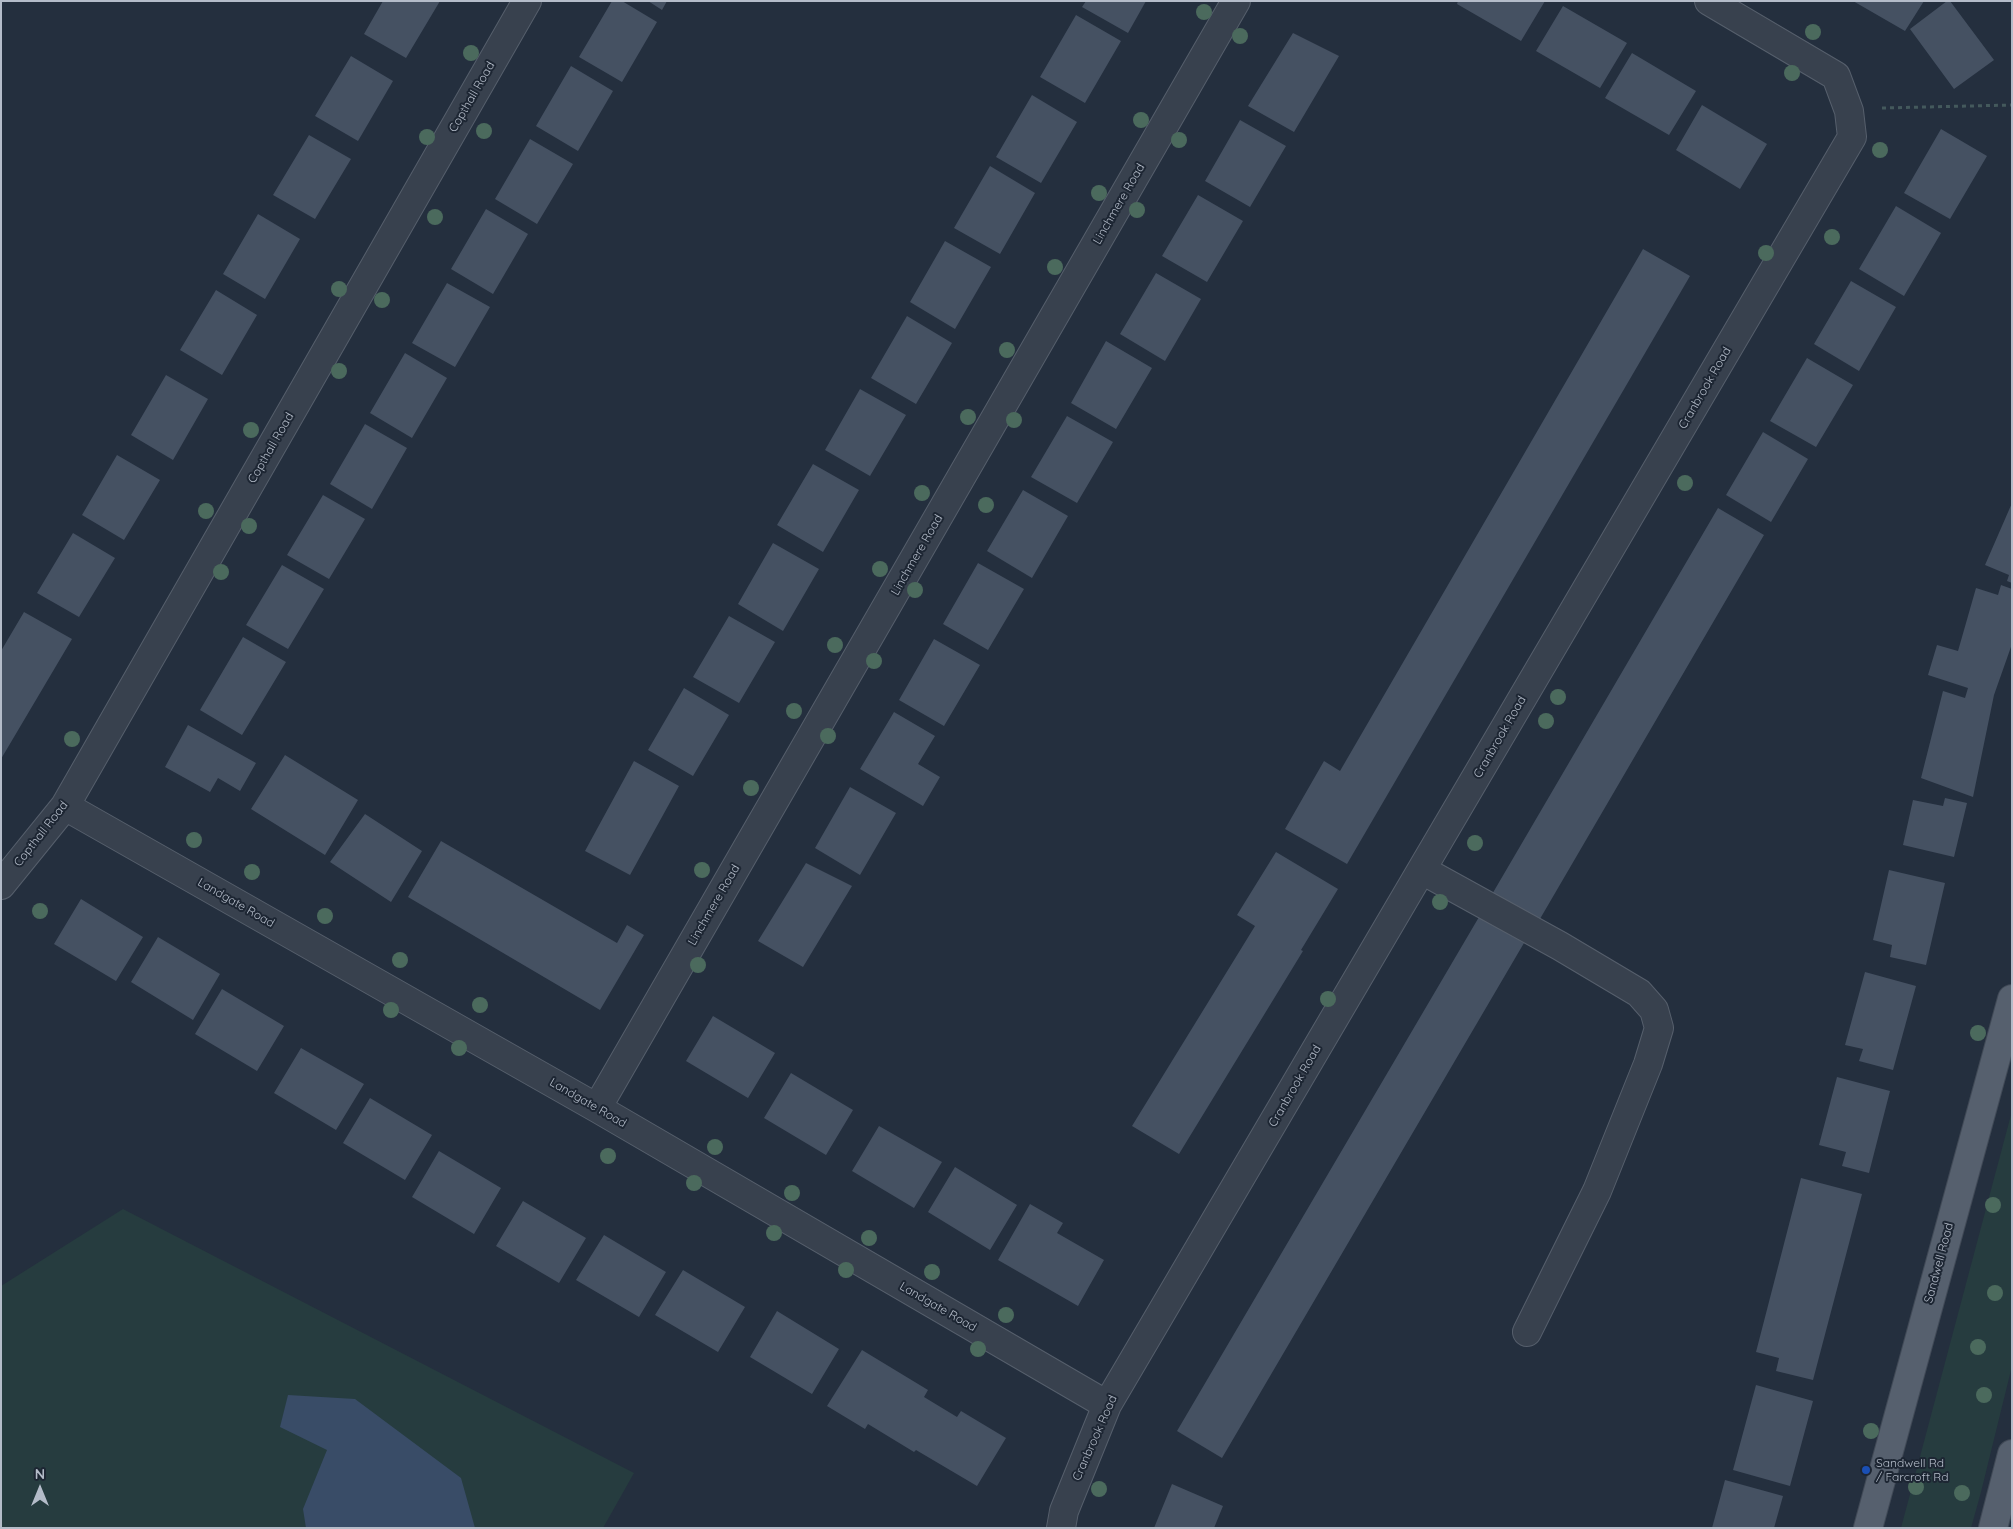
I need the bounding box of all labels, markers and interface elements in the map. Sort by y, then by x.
street label: Copthall Road [446,59,498,135]
street label: Linchmere Road [1090,161,1148,247]
street label: Cranbrook Road [1676,345,1734,431]
street label: Copthall Road [245,410,297,486]
street label: Linchmere Road [888,512,946,598]
street label: Cranbrook Road [1471,694,1529,780]
street label: Copthall Road [11,798,71,870]
street label: Linchmere Road [685,862,743,948]
street label: Landgate Road [195,875,277,931]
street label: Cranbrook Road [1266,1043,1324,1129]
street label: Landgate Road [547,1075,629,1131]
street label: Sandwell Road [1921,1221,1957,1305]
street label: Landgate Road [897,1279,979,1335]
street label: Cranbrook Road [1070,1393,1120,1483]
place label: Sandwell Rd / Farcroft Rd [1876,1456,1948,1484]
north arrow [15,1464,65,1514]
marker: Sandwell Rd / Farcroft Rd [1860,1464,1872,1476]
text: N [35,1465,45,1483]

